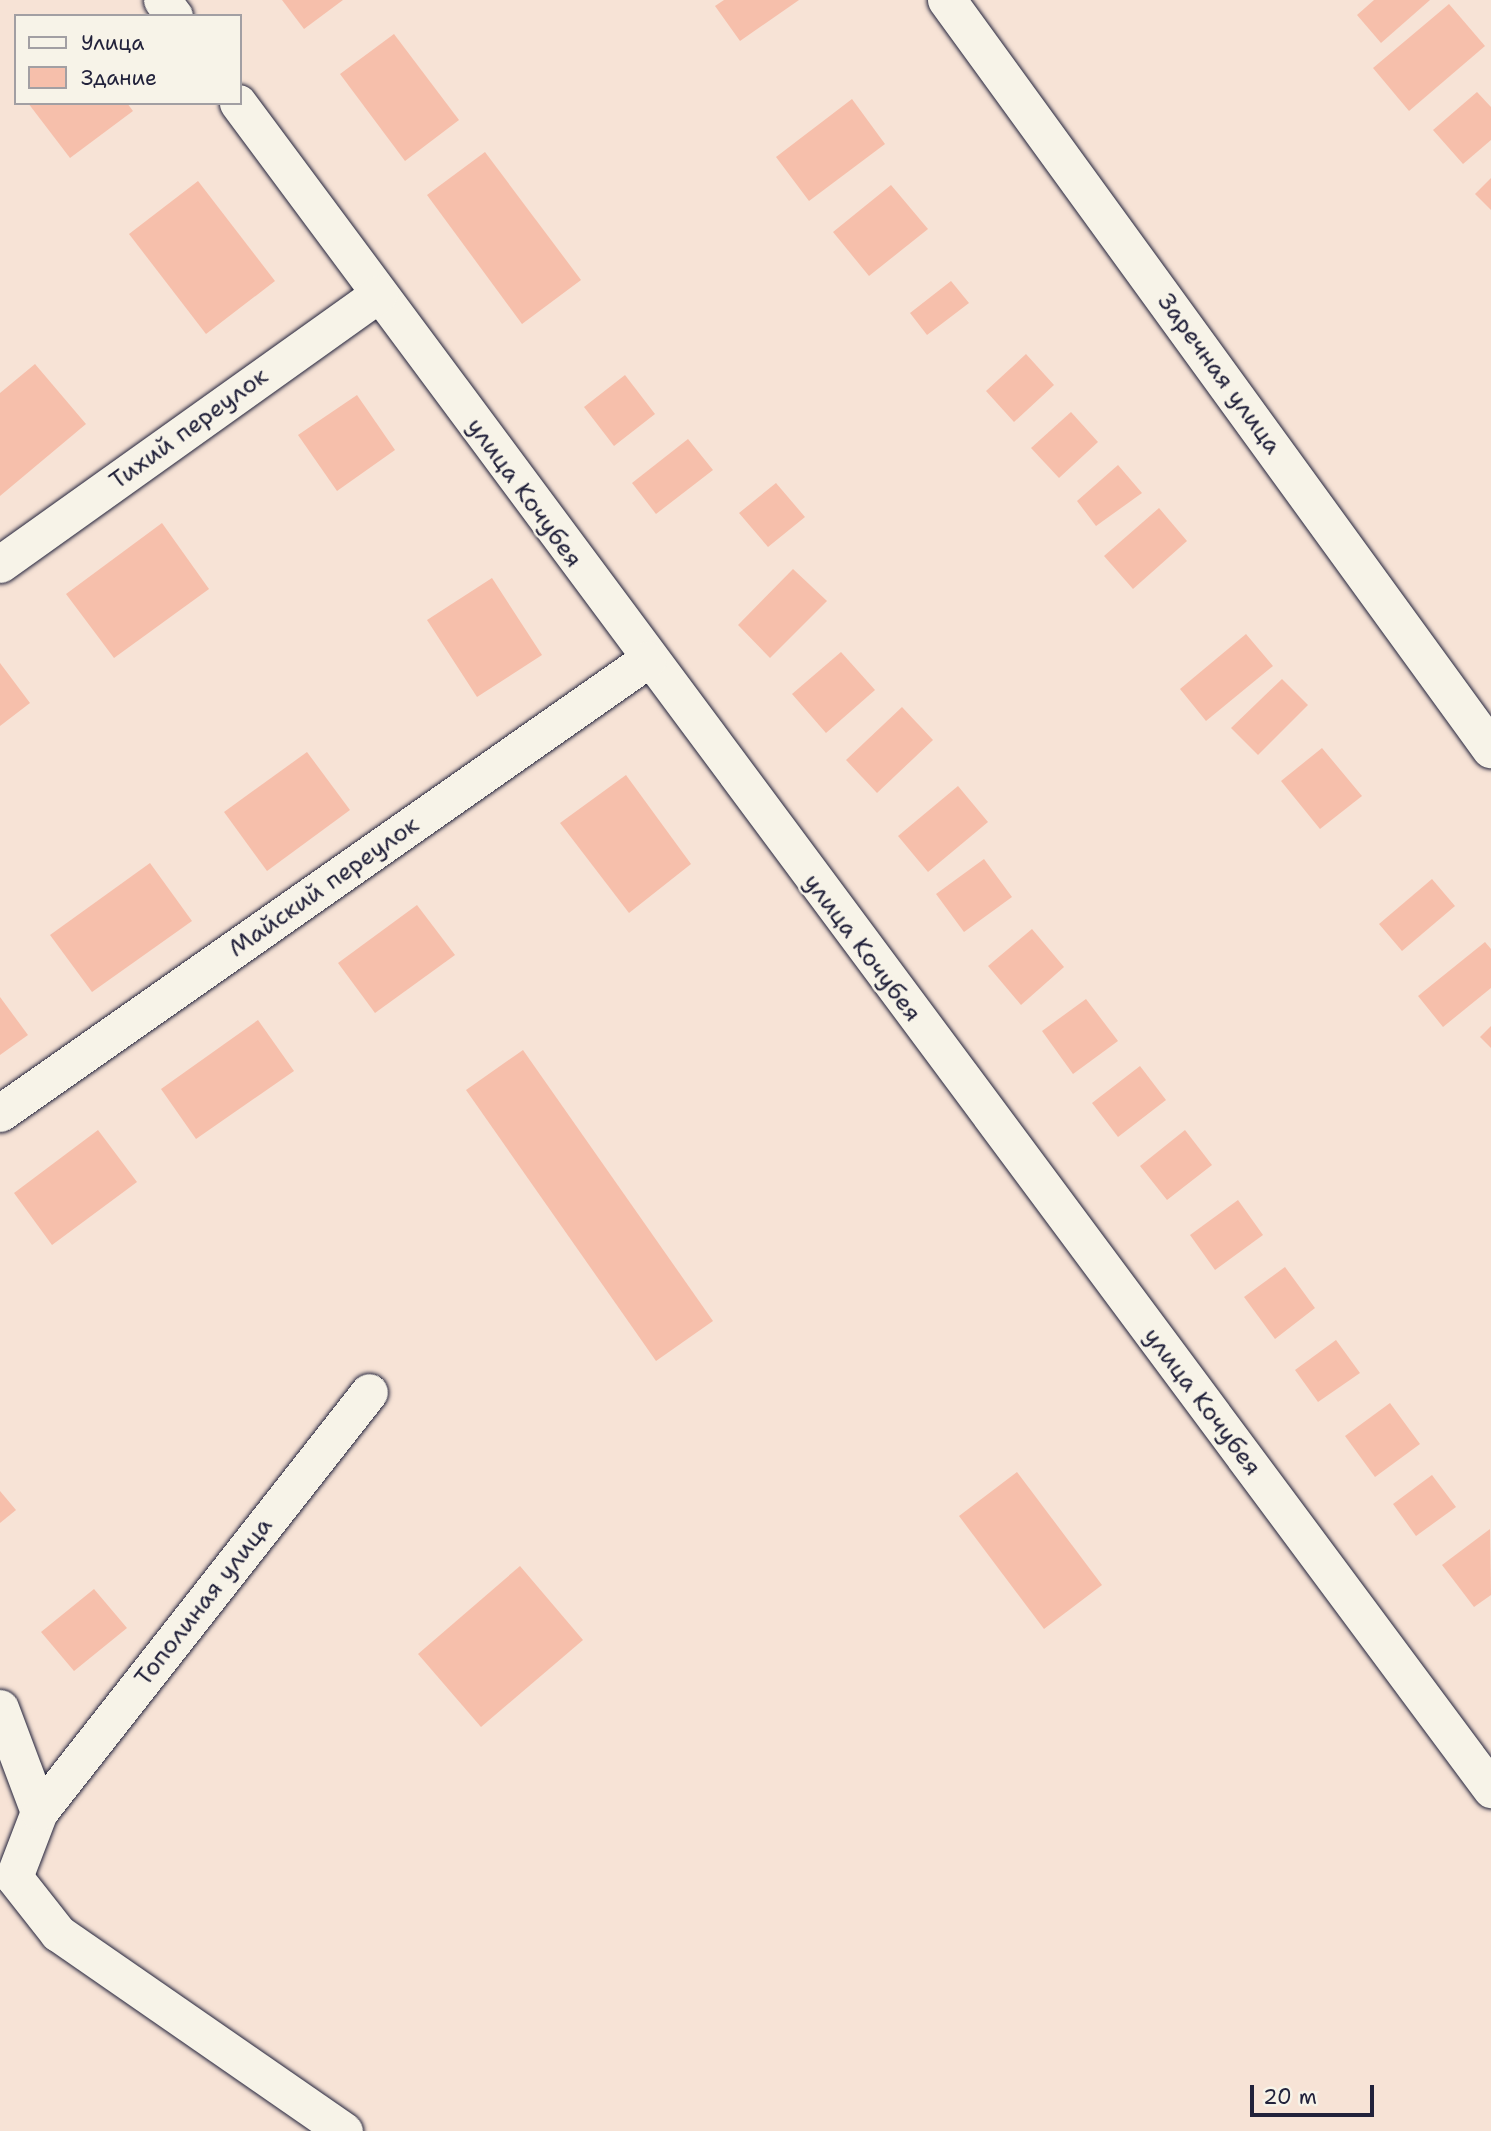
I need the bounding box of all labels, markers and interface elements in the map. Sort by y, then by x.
legend [14,14,242,105]
text: Улица [81,29,144,57]
text: Здание [81,64,157,92]
street label: Заречная улица [1151,288,1287,460]
street label: Тихий переулок [104,362,274,496]
street label: улица Кочубея [460,413,588,573]
street label: Майский переулок [223,811,425,963]
street label: улица Кочубея [797,869,927,1027]
street label: улица Кочубея [1137,1323,1267,1481]
street label: Тополиная улица [129,1512,279,1692]
scale bar [1253,2072,1377,2116]
text: 20 m [1263,2083,1317,2111]

